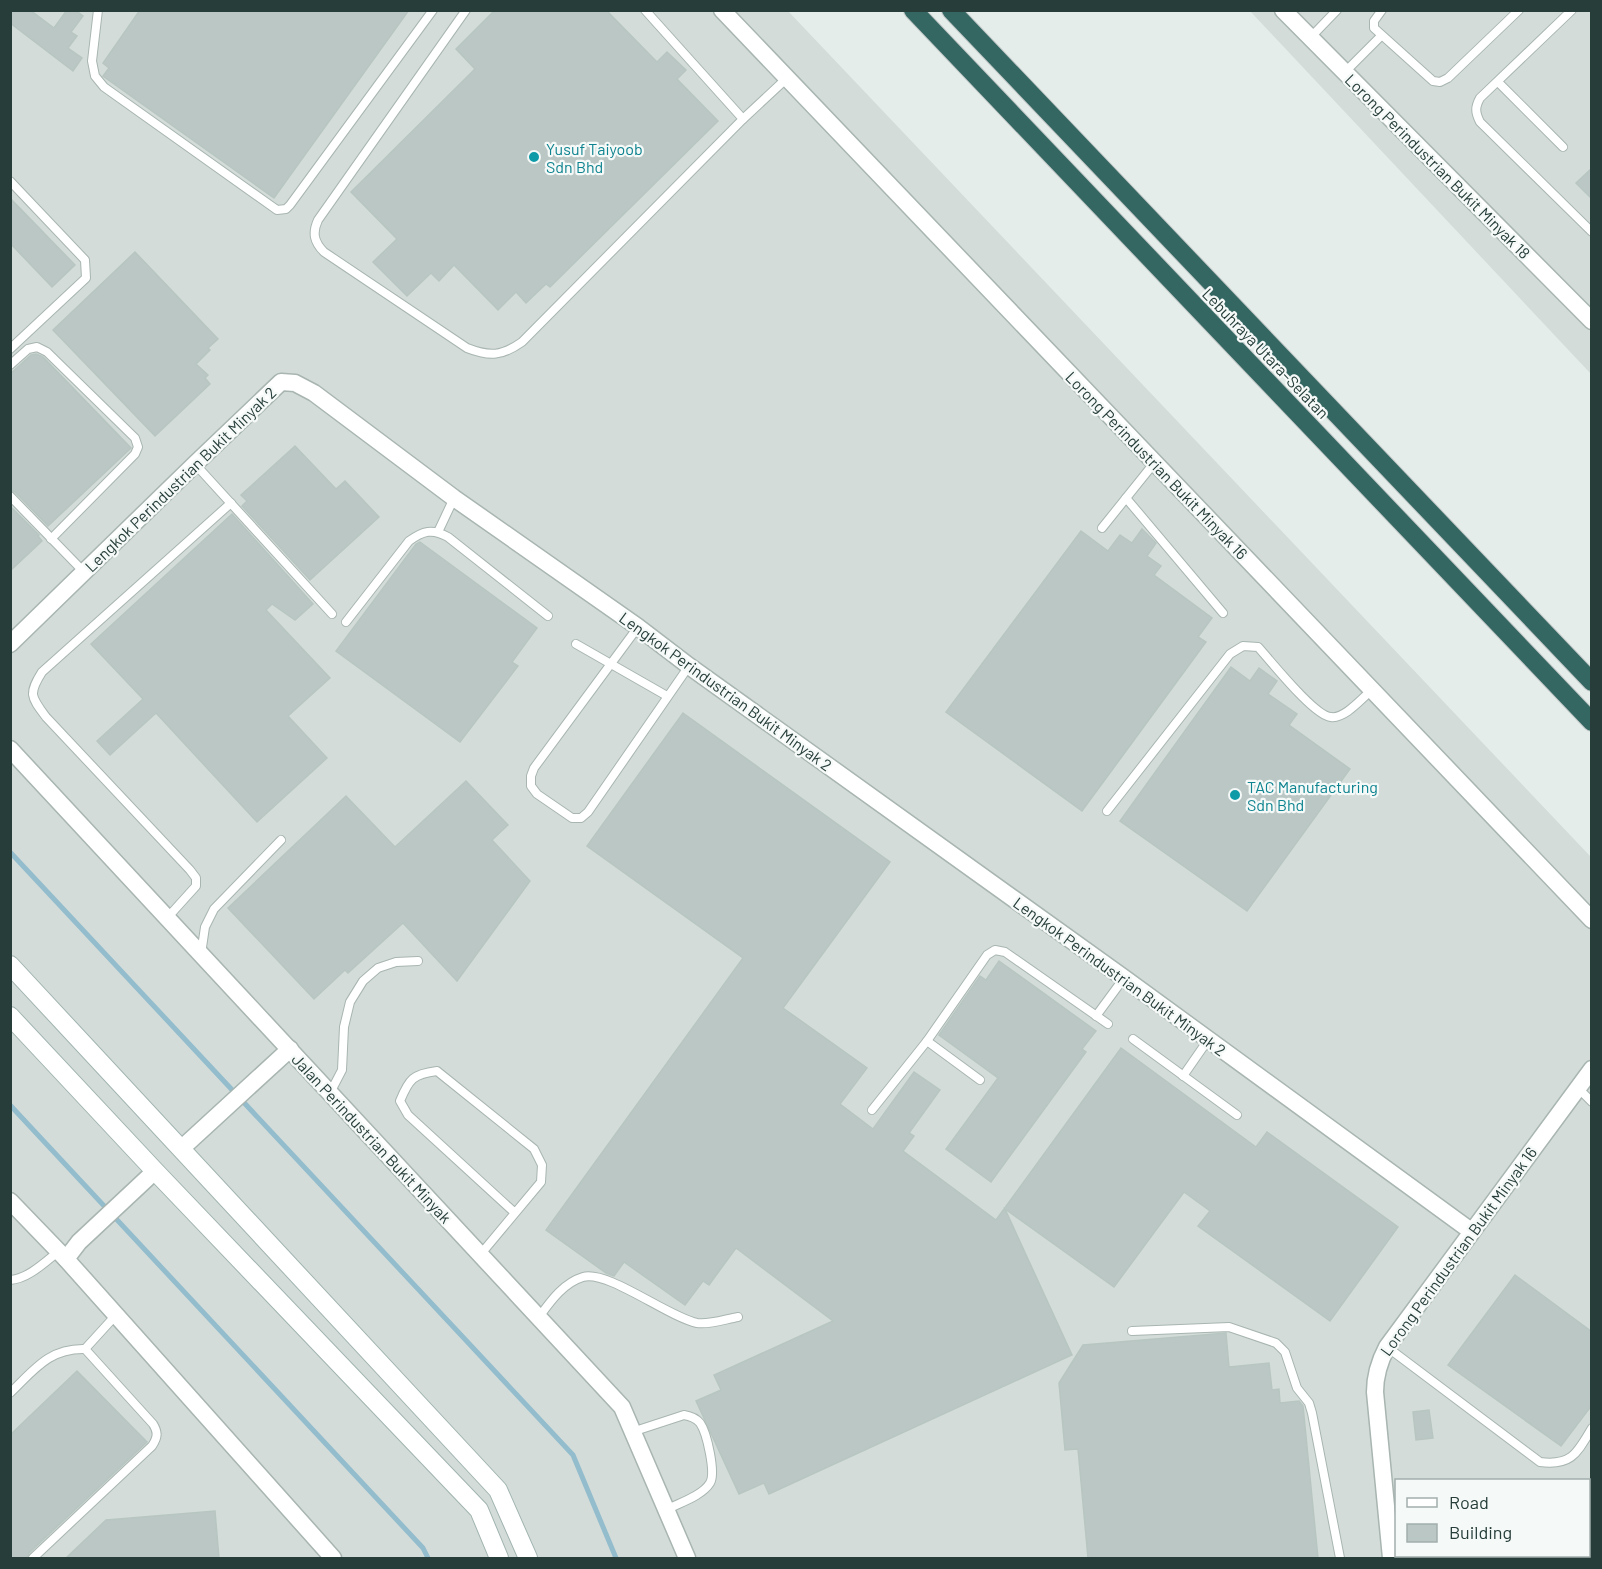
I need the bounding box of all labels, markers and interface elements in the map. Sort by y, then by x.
street label: Lorong Perindustrian Bukit Minyak 18 [1342,70,1534,262]
place label: Yusuf Taiyoob Sdn Bhd [546,139,643,176]
marker: Yusuf Taiyoob Sdn Bhd [527,150,541,164]
street label: Lebuhraya Utara–Selatan [1199,284,1333,422]
street label: Lorong Perindustrian Bukit Minyak 16 [1062,367,1252,563]
street label: Lengkok Perindustrian Bukit Minyak 2 [81,383,279,575]
street label: Lengkok Perindustrian Bukit Minyak 2 [616,607,836,775]
place label: TAC Manufacturing Sdn Bhd [1247,777,1378,814]
marker: TAC Manufacturing Sdn Bhd [1228,788,1242,802]
street label: Lengkok Perindustrian Bukit Minyak 2 [1010,892,1230,1060]
street label: Jalan Perindustrian Bukit Minyak [288,1049,456,1227]
street label: Lorong Perindustrian Bukit Minyak 16 [1376,1143,1540,1359]
legend [1395,1479,1590,1557]
text: Road [1449,1491,1489,1513]
text: Building [1449,1521,1512,1543]

